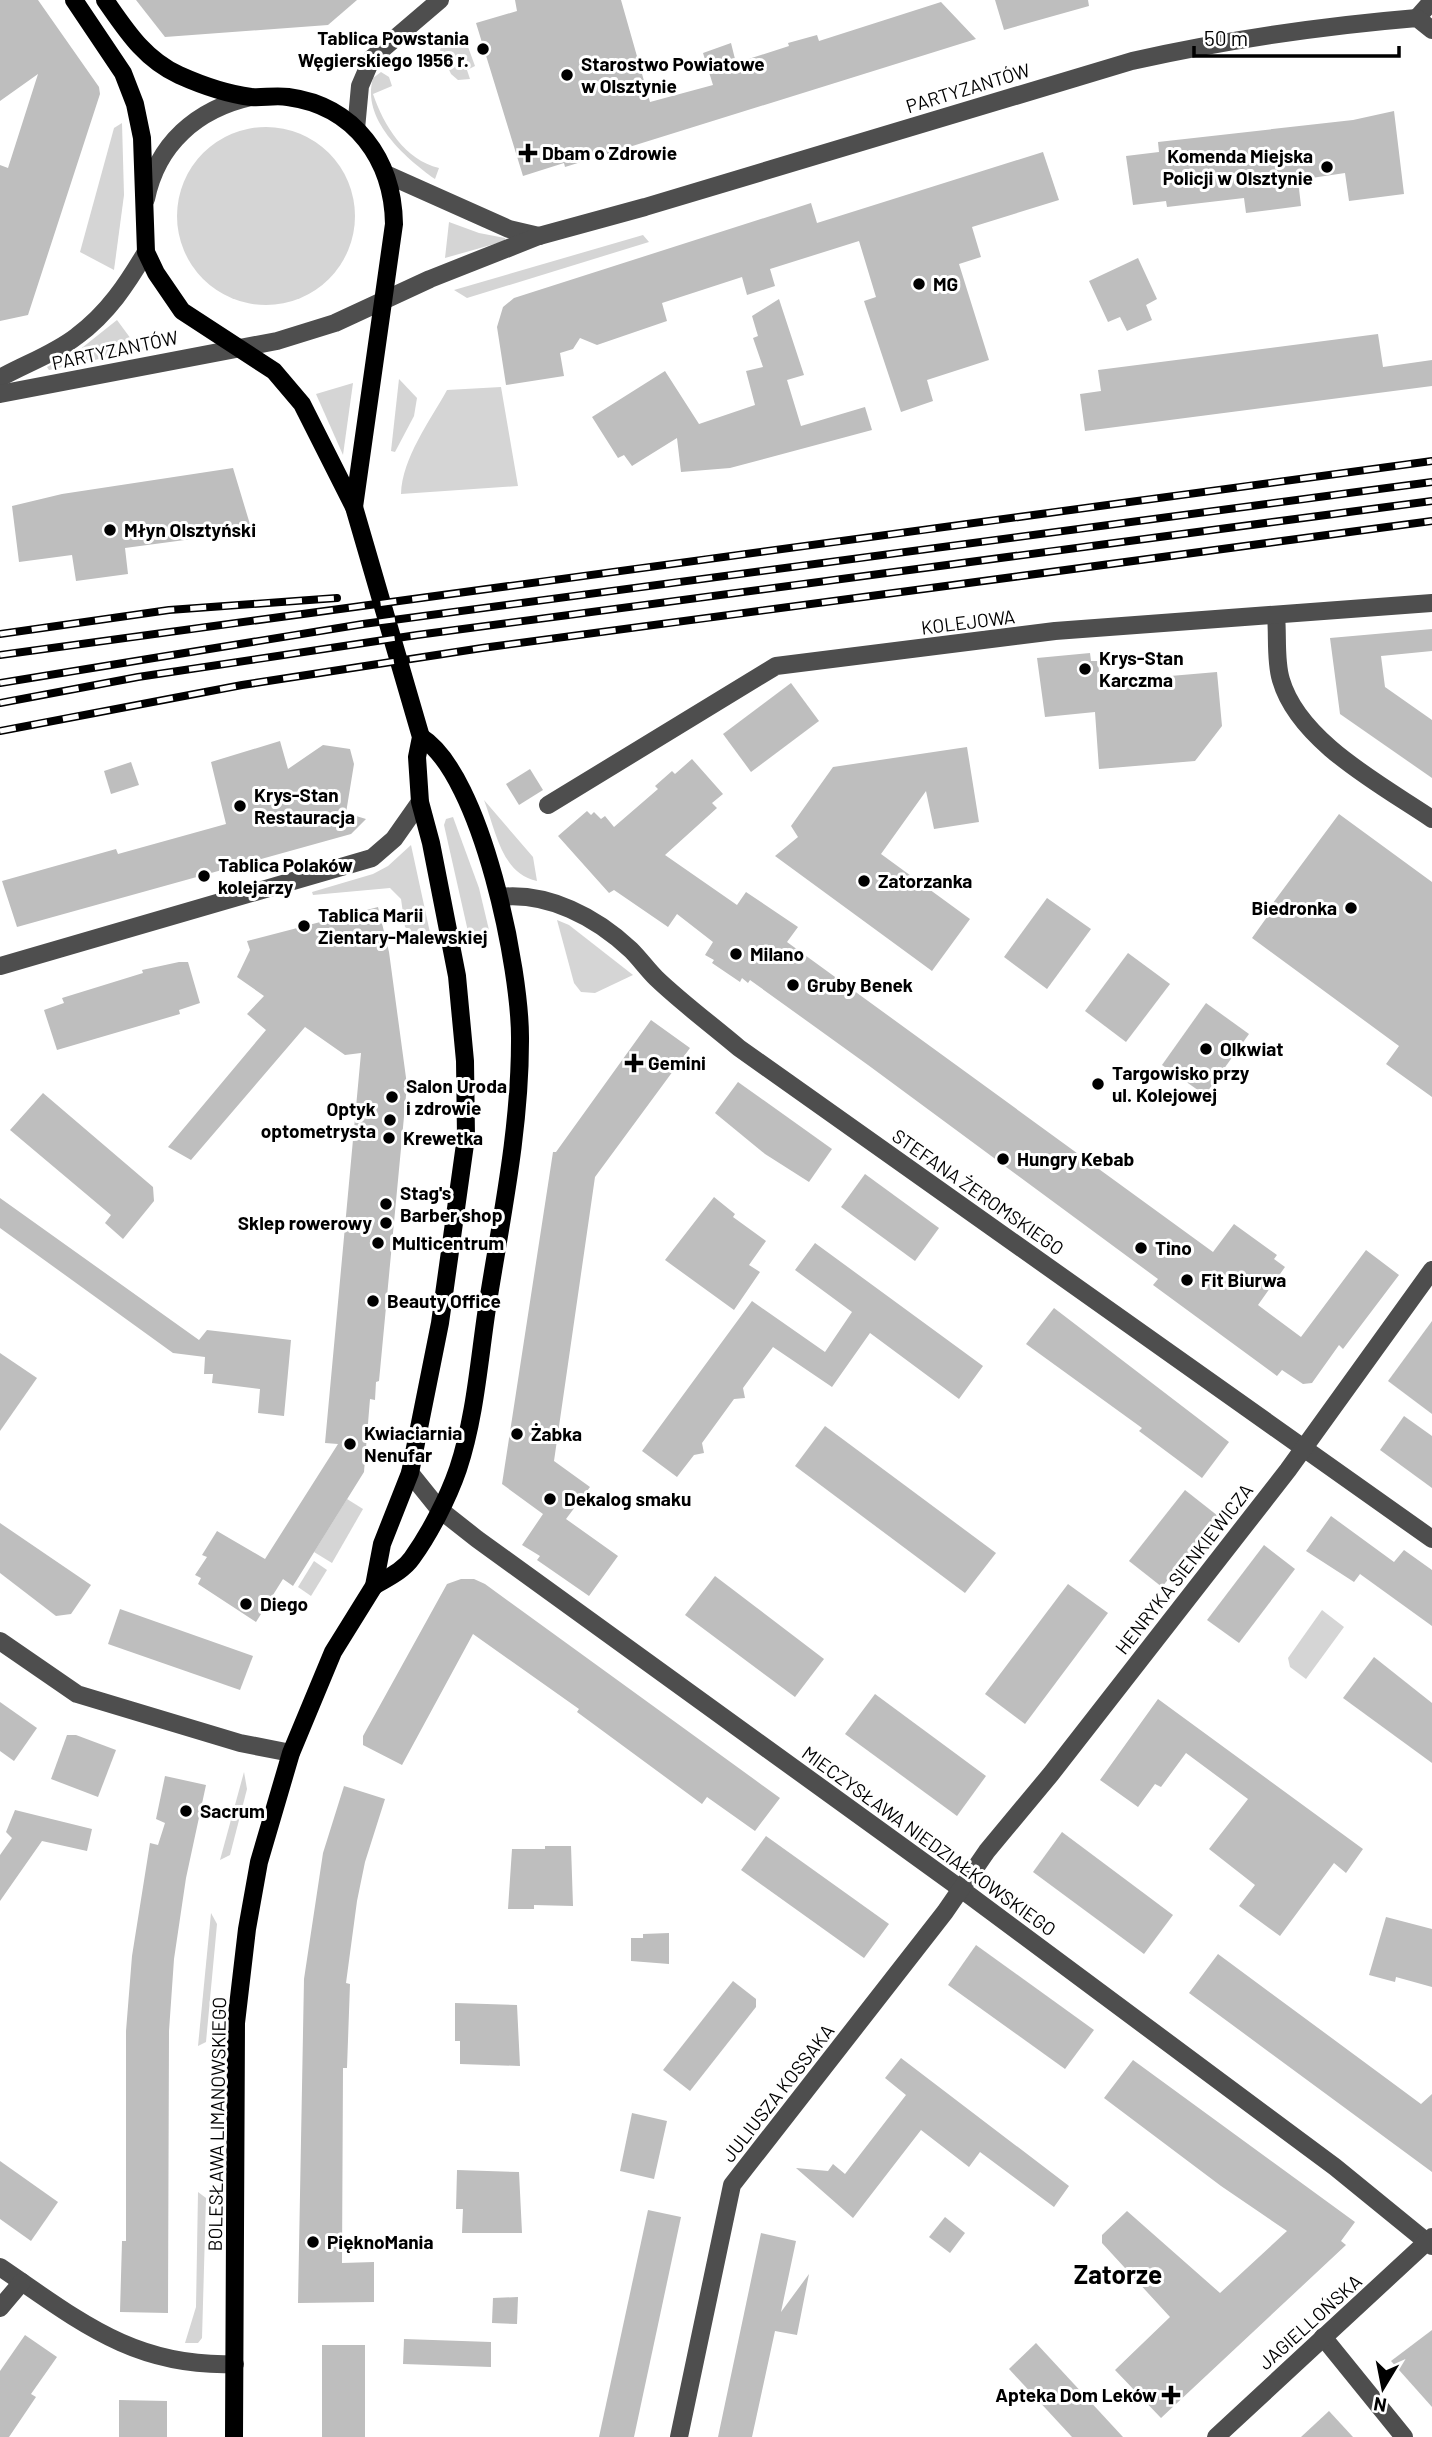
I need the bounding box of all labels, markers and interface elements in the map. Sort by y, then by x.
scale bar [1194,14,1399,58]
text: 50 m [1204,25,1248,50]
place label: Tablica Powstania Węgierskiego 1956 r. [298,26,469,71]
marker: Tablica Powstania Węgierskiego 1956 r. [475,41,491,57]
place label: Starostwo Powiatowe w Olsztynie [581,52,765,97]
street label: PARTYZANTÓW [903,58,1033,117]
marker: Starostwo Powiatowe w Olsztynie [559,67,575,83]
place label: Dbam o Zdrowie [542,141,677,164]
place label: Komenda Miejska Policji w Olsztynie [1163,144,1313,189]
marker: Dbam o Zdrowie [520,145,536,161]
marker: Komenda Miejska Policji w Olsztynie [1319,159,1335,175]
place label: MG [933,272,958,295]
marker: MG [911,276,927,292]
street label: PARTYZANTÓW [50,325,180,374]
place label: Młyn Olsztyński [124,518,256,541]
marker: Młyn Olsztyński [102,522,118,538]
street label: KOLEJOWA [920,604,1016,639]
place label: Krys-Stan Karczma [1099,646,1184,691]
marker: Krys-Stan Karczma [1077,661,1093,677]
place label: Krys-Stan Restauracja [254,783,355,828]
marker: Krys-Stan Restauracja [232,798,248,814]
place label: Tablica Polaków kolejarzy [218,853,353,898]
marker: Tablica Polaków kolejarzy [196,868,212,884]
place label: Zatorzanka [878,869,972,892]
marker: Zatorzanka [856,873,872,889]
place label: Biedronka [1252,896,1337,919]
marker: Biedronka [1343,900,1359,916]
place label: Tablica Marii Zientary-Malewskiej [318,903,488,948]
marker: Tablica Marii Zientary-Malewskiej [296,918,312,934]
place label: Milano [750,942,804,965]
marker: Milano [728,946,744,962]
place label: Gruby Benek [807,973,913,996]
marker: Gruby Benek [785,977,801,993]
place label: Olkwiat [1220,1037,1283,1060]
marker: Olkwiat [1198,1041,1214,1057]
place label: Gemini [648,1051,706,1074]
marker: Gemini [626,1055,642,1071]
place label: Targowisko przy ul. Kolejowej [1112,1061,1250,1106]
place label: Salon Uroda i zdrowie [406,1074,507,1119]
marker: Targowisko przy ul. Kolejowej [1090,1076,1106,1092]
marker: Salon Uroda i zdrowie [384,1089,400,1105]
place label: Optyk optometrysta [261,1097,376,1142]
marker: Optyk optometrysta [382,1112,398,1128]
street label: STEFANA ŻEROMSKIEGO [888,1124,1068,1260]
place label: Krewetka [403,1126,483,1149]
marker: Krewetka [381,1130,397,1146]
place label: Hungry Kebab [1017,1147,1134,1170]
marker: Hungry Kebab [995,1151,1011,1167]
place label: Stag's Barber shop [400,1181,503,1226]
marker: Stag's Barber shop [378,1196,394,1212]
place label: Sklep rowerowy [238,1211,372,1234]
marker: Sklep rowerowy [378,1215,394,1231]
place label: Multicentrum [392,1231,504,1254]
marker: Multicentrum [370,1235,386,1251]
place label: Tino [1155,1236,1192,1259]
marker: Tino [1133,1240,1149,1256]
place label: Fit Biurwa [1201,1268,1286,1291]
marker: Fit Biurwa [1179,1272,1195,1288]
place label: Beauty Office [387,1289,501,1312]
marker: Beauty Office [365,1293,381,1309]
place label: Kwiaciarnia Nenufar [364,1421,462,1466]
place label: Żabka [531,1422,582,1445]
marker: Żabka [509,1426,525,1442]
marker: Kwiaciarnia Nenufar [342,1436,358,1452]
street label: HENRYKA SIENKIEWICZA [1110,1479,1257,1659]
place label: Dekalog smaku [564,1487,691,1510]
marker: Dekalog smaku [542,1491,558,1507]
place label: Diego [260,1592,308,1615]
marker: Diego [238,1596,254,1612]
street label: MIECZYSŁAWA NIEDZIAŁKOWSKIEGO [798,1741,1061,1940]
place label: Sacrum [200,1799,265,1822]
marker: Sacrum [178,1803,194,1819]
street label: BOLESŁAWA LIMANOWSKIEGO [203,1997,230,2251]
street label: JULIUSZA KOSSAKA [717,2019,839,2166]
place label: PięknoMania [327,2230,433,2253]
marker: PięknoMania [305,2234,321,2250]
district label: Zatorze [1074,2258,1162,2289]
street label: JAGIELLOŃSKA [1253,2269,1366,2374]
north arrow [1348,2353,1418,2423]
place label: Apteka Dom Leków [995,2383,1157,2406]
marker: Apteka Dom Leków [1163,2387,1179,2403]
text: N [1372,2393,1388,2418]

